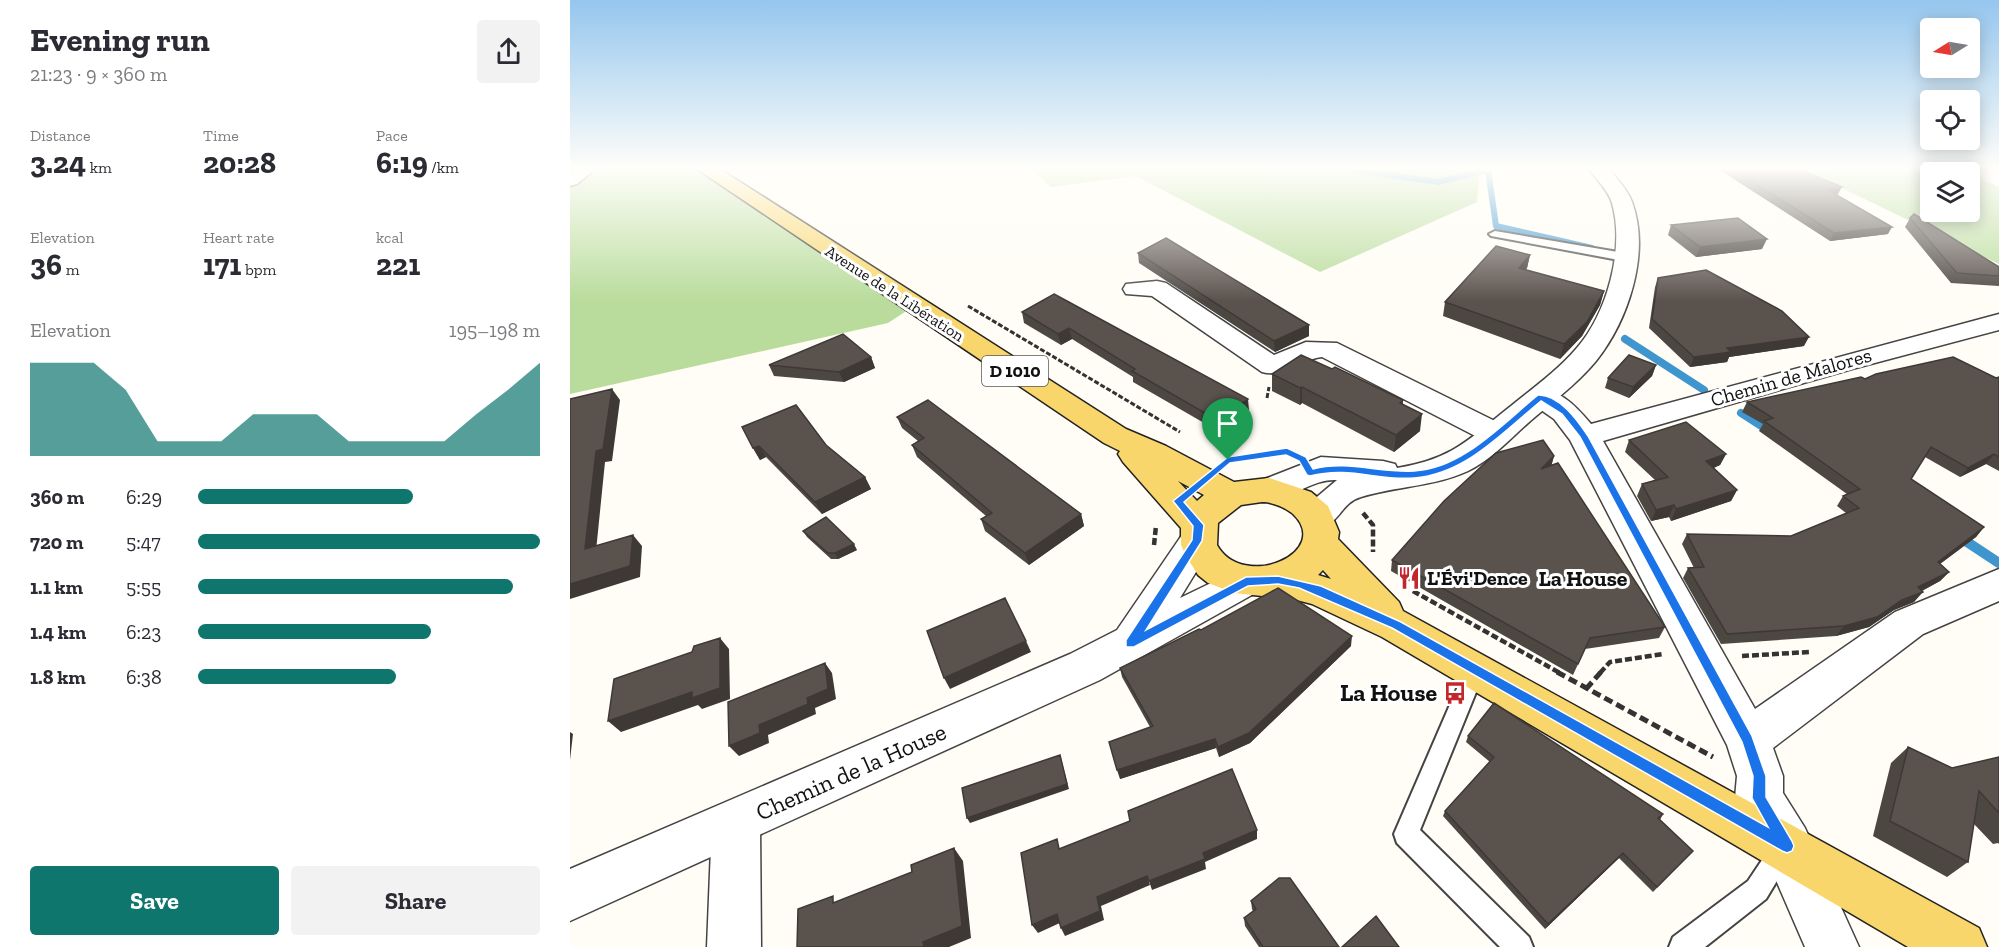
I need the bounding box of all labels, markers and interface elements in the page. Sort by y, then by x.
north arrow [1920,18,1980,78]
map controls [1920,18,1980,222]
text: Evening run [30,20,210,59]
button: share [477,20,540,83]
text: 21:23 · 9 × 360 m [30,62,167,86]
button: locate [1920,90,1980,150]
text: Distance [30,126,91,145]
text: Time [203,126,239,145]
text: Pace [376,126,408,145]
text: 3.24 [30,145,86,181]
text: 20:28 [203,145,276,181]
text: 6:19 [376,145,428,181]
text: km [86,158,112,177]
text: /km [428,158,459,177]
button: layers [1920,162,1980,222]
text: Elevation [30,228,95,247]
text: Heart rate [203,228,274,247]
text: kcal [376,228,403,247]
street label: Avenue de la Libération [822,242,968,346]
text: 36 [30,247,62,283]
text: 171 [203,247,242,283]
text: 221 [376,247,420,283]
text: m [62,260,80,279]
text: bpm [242,260,276,279]
text: Elevation [30,318,111,342]
text: 195–198 m [449,318,540,342]
street label: Chemin de Malores [1708,343,1874,411]
road number: D 1010 [982,356,1048,386]
pin [1202,398,1253,460]
icon: arrive [1211,407,1244,440]
text: 360 m [30,485,84,509]
text: 6:29 [126,485,162,509]
text: 720 m [30,530,83,554]
text: 5:47 [126,530,161,554]
restaurant icon: L'Évi'Dence [1396,565,1422,591]
district label: La House [1539,565,1628,592]
place label: L'Évi'Dence [1427,566,1528,590]
text: 1.1 km [30,575,83,599]
text: 5:55 [126,575,161,599]
text: 1.4 km [30,620,86,644]
text: 6:23 [126,620,161,644]
text: 1.8 km [30,665,86,689]
text: 6:38 [126,665,162,689]
place label: La House [1340,678,1437,707]
bus stop icon: La House [1442,680,1468,706]
street label: Chemin de la House [751,717,950,827]
button: Save [30,866,279,935]
button: Share [291,866,540,935]

